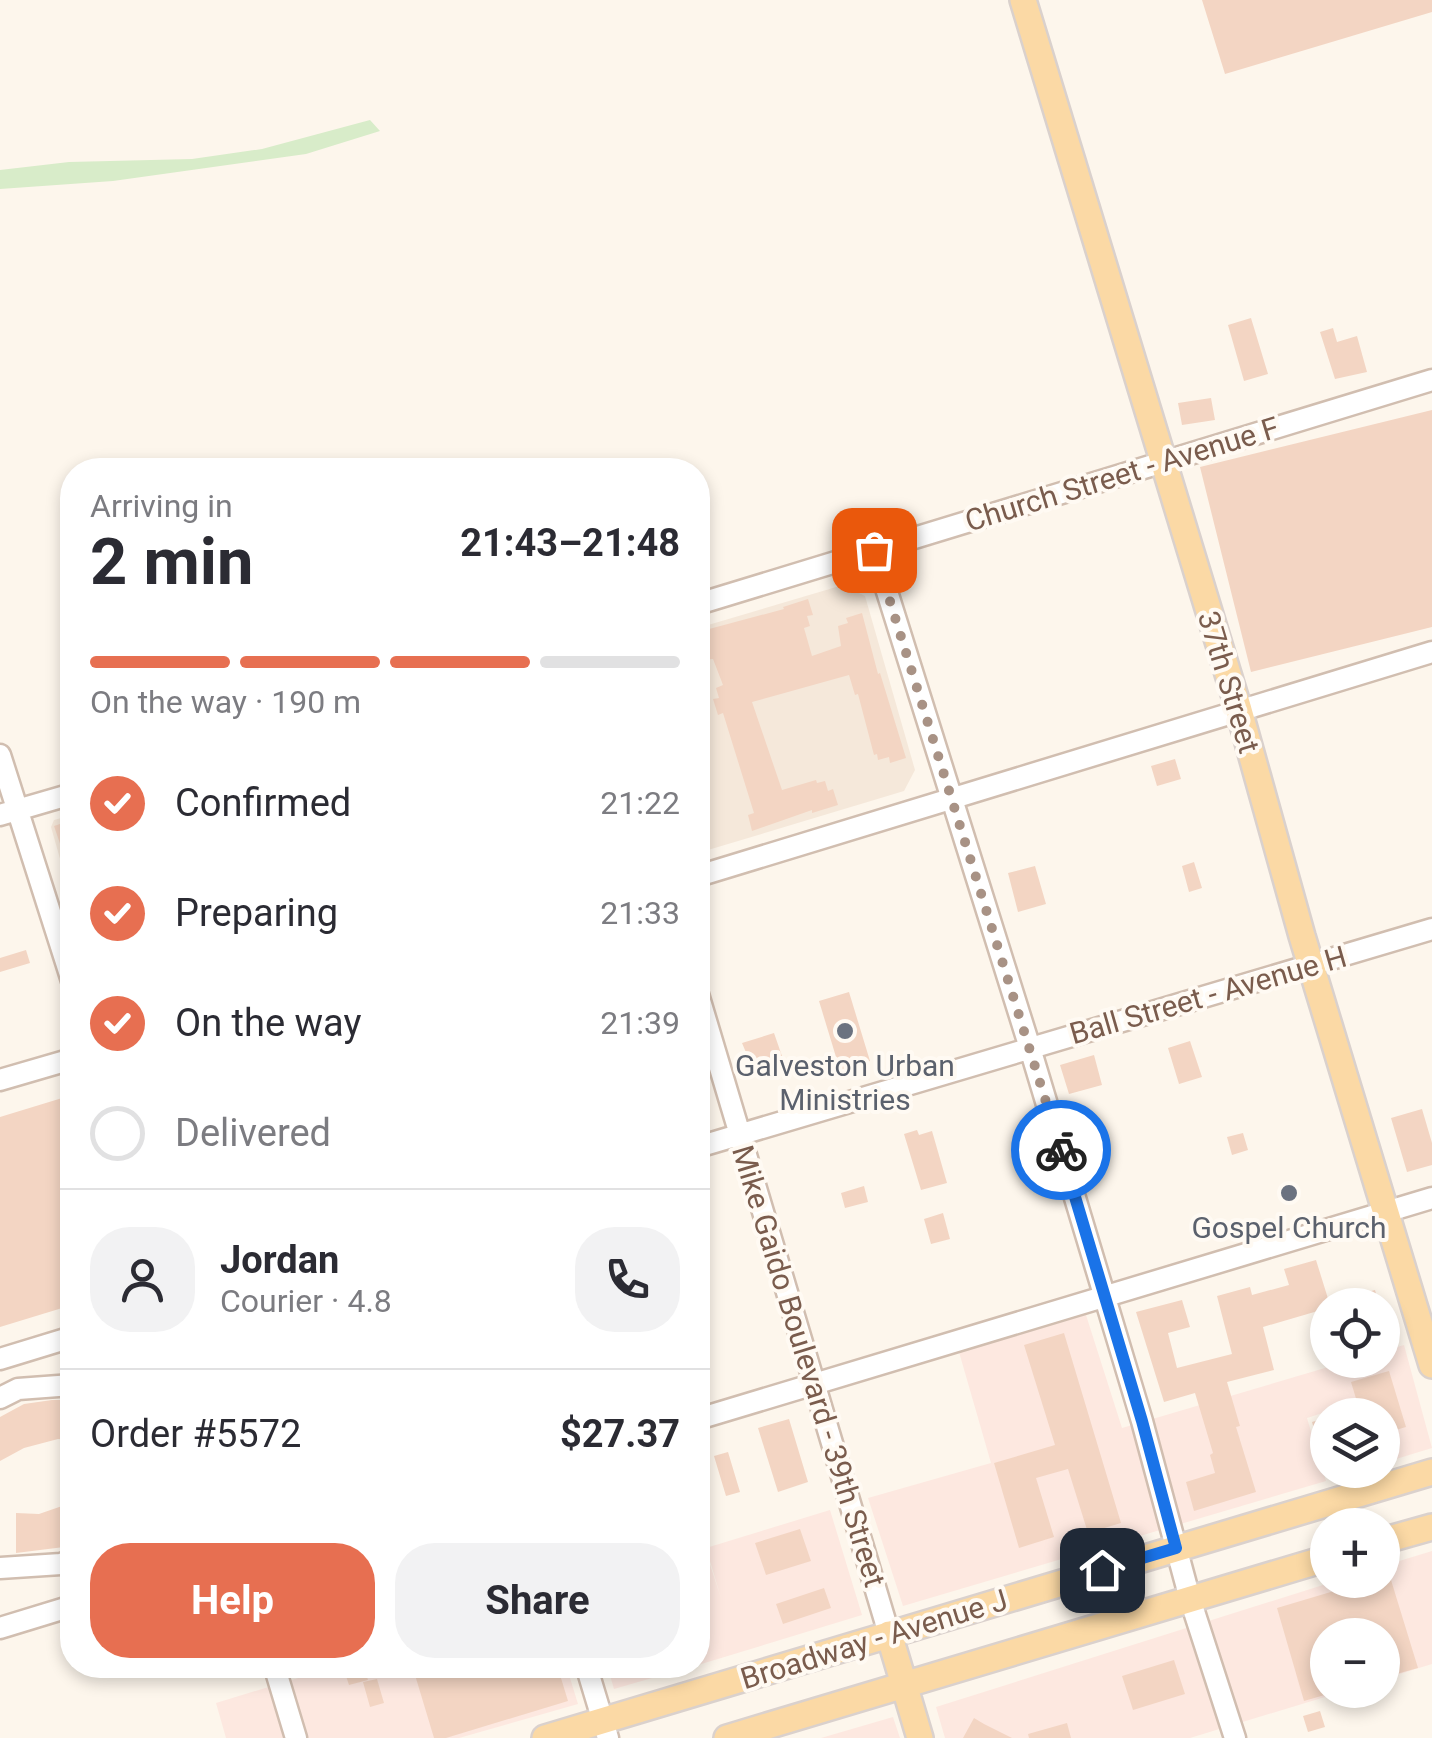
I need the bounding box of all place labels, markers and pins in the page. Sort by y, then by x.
pin [832,508,917,593]
marker: Galveston Urban Ministries [834,1020,856,1042]
place label: Galveston Urban Ministries [735,1048,955,1117]
marker: Gospel Church [1278,1182,1300,1204]
place label: Gospel Church [1191,1210,1387,1245]
pin [1060,1528,1145,1613]

